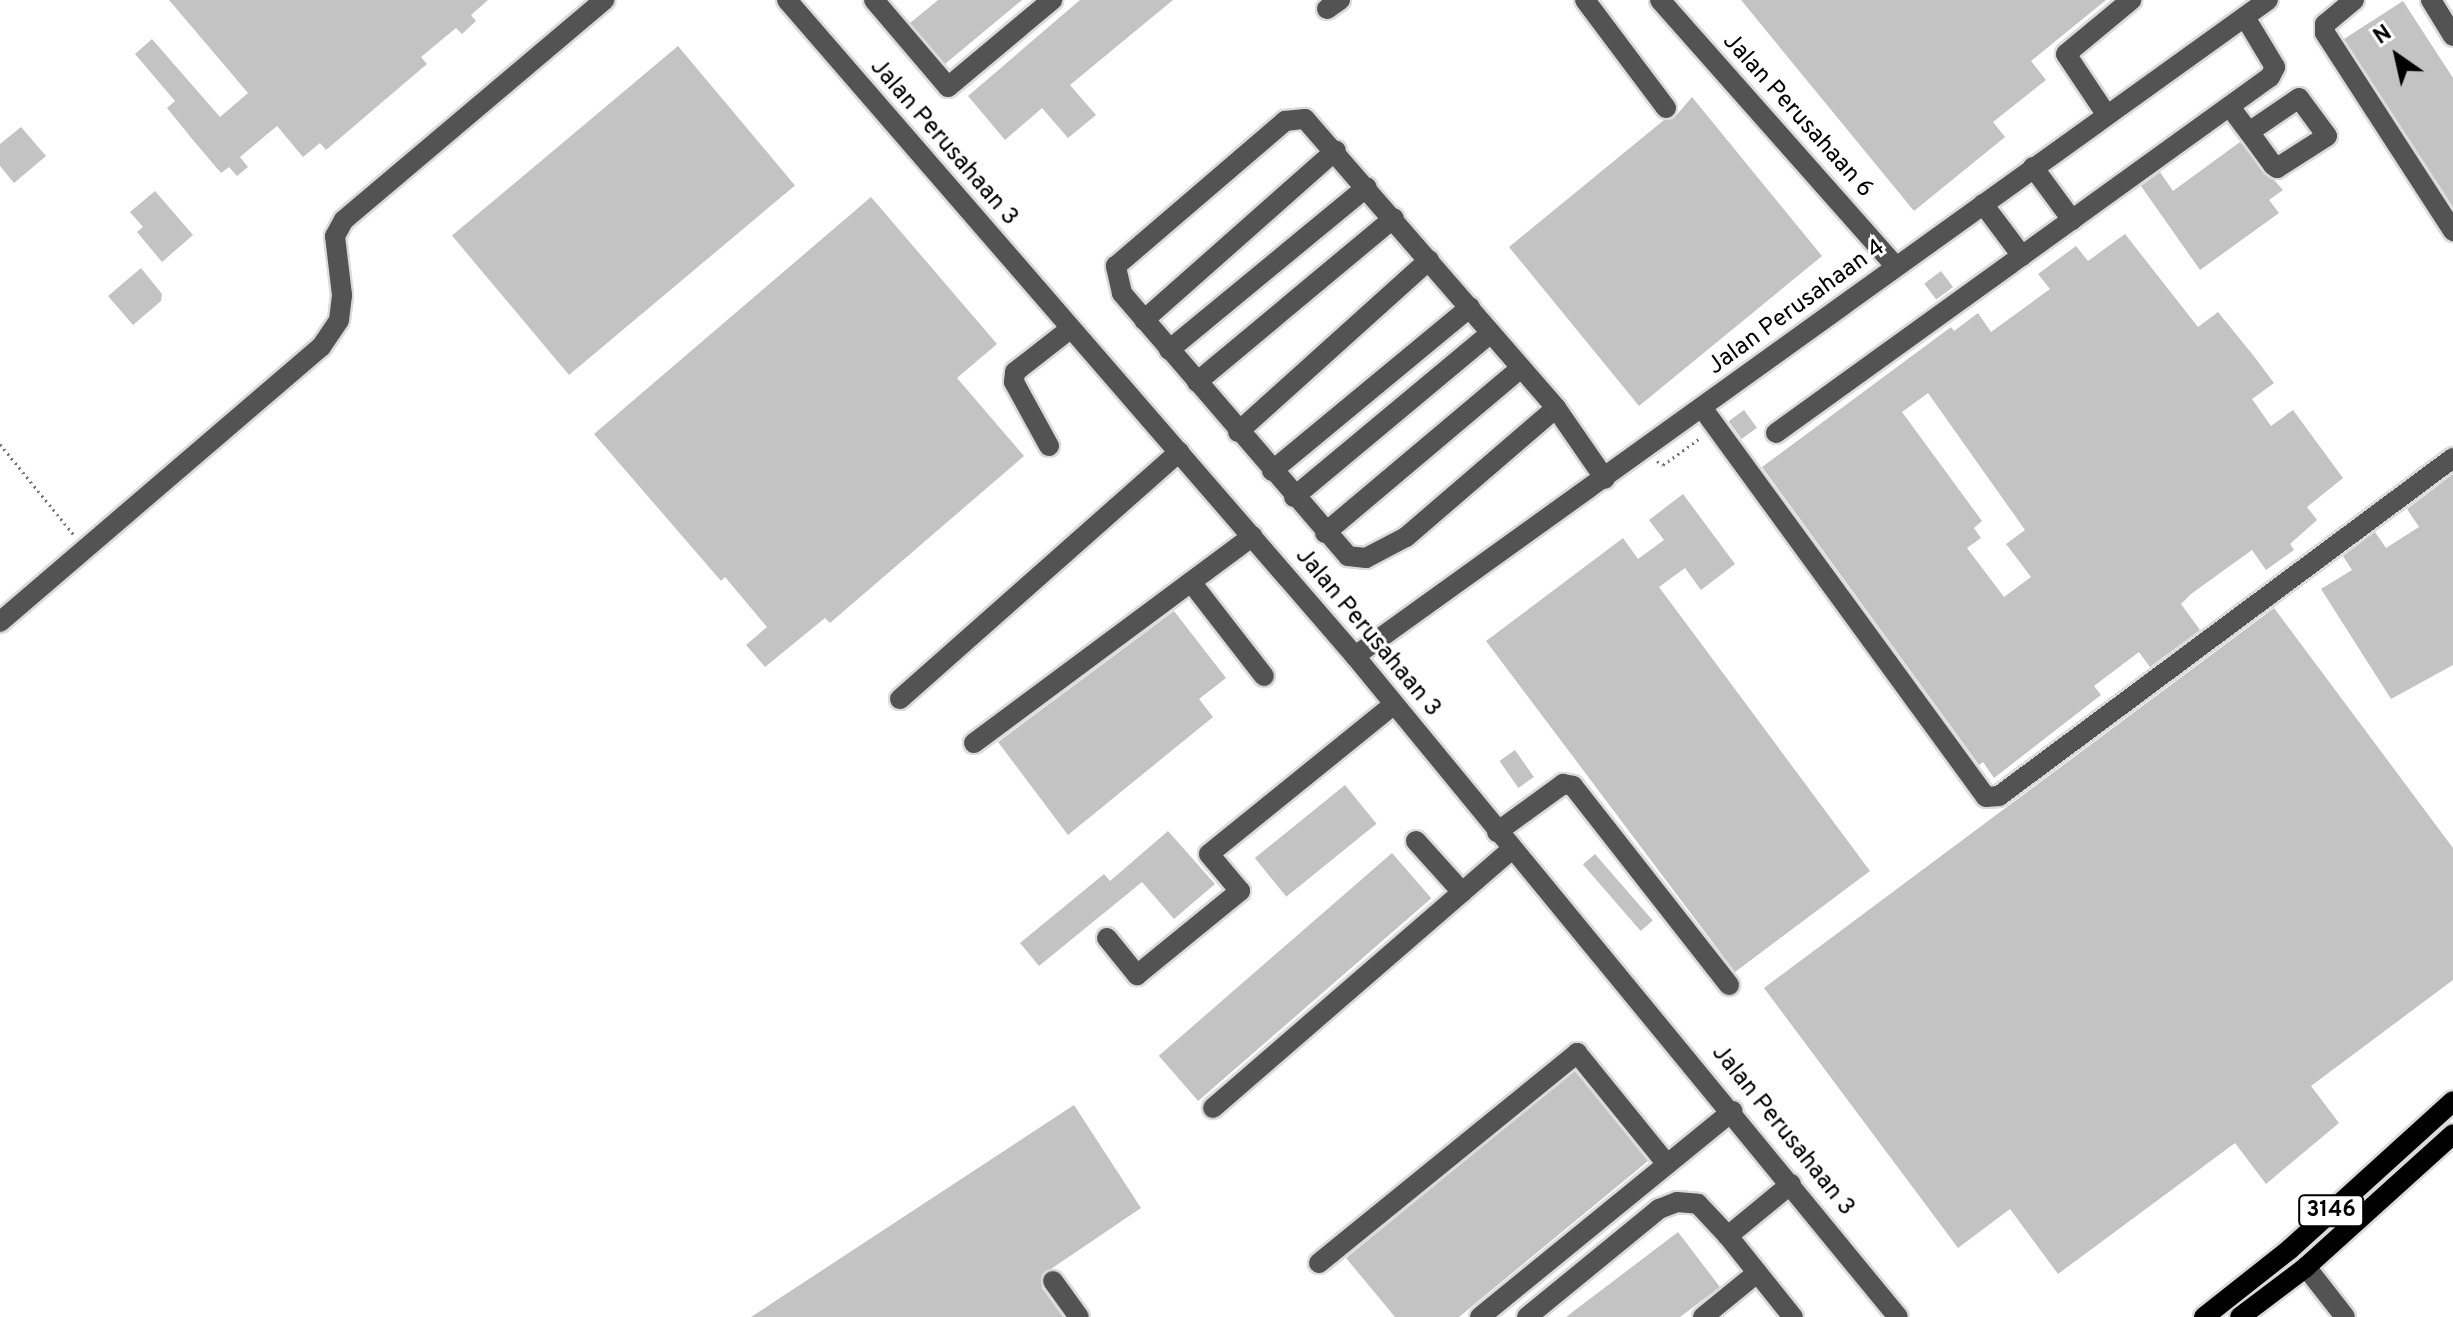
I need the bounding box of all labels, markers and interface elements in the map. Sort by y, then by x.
north arrow [2357,16,2437,96]
text: N [2369,20,2397,51]
street label: Jalan Perusahaan 6 [1716,28,1878,204]
street label: Jalan Perusahaan 3 [863,54,1023,232]
street label: Jalan Perusahaan 4 [1703,234,1891,382]
street label: Jalan Perusahaan 3 [1288,543,1446,723]
street label: Jalan Perusahaan 3 [1704,1040,1860,1222]
road number: 3146 [2297,1193,2365,1229]

